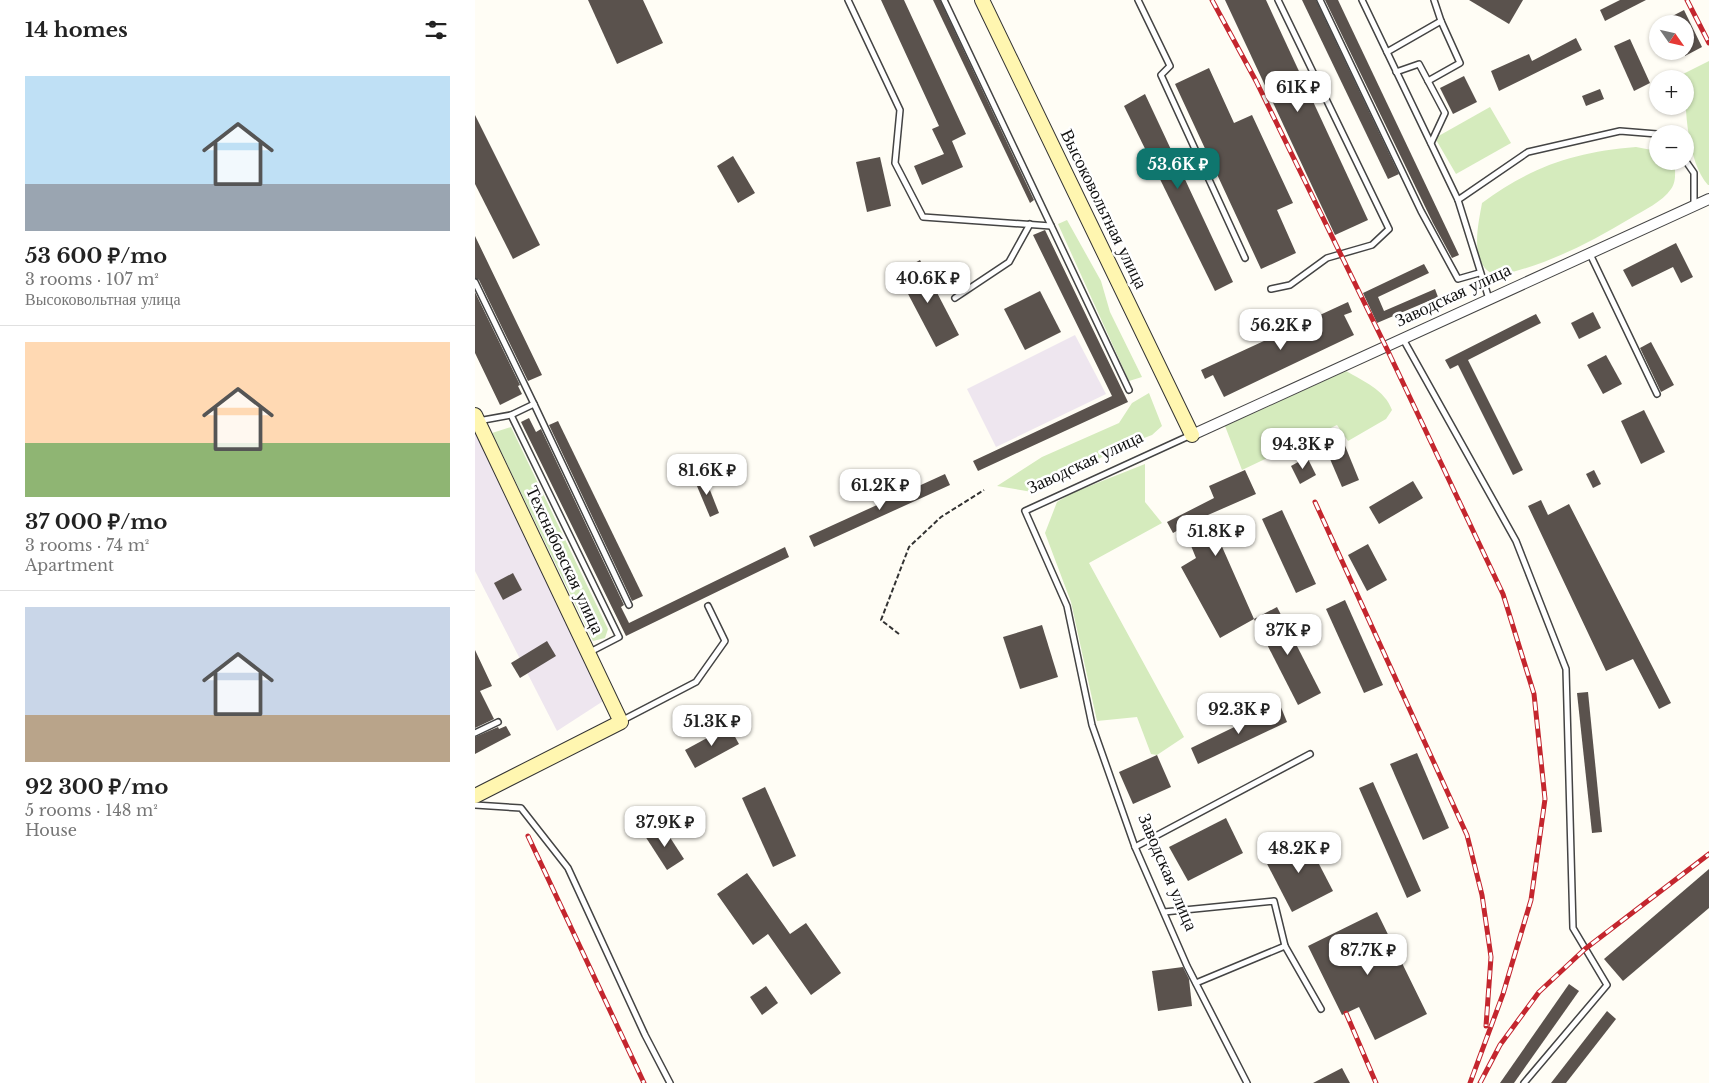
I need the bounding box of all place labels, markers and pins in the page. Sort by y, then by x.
pin: 61K ₽ [1263,70,1333,113]
pin: 53.6K ₽ [1132,148,1224,190]
pin: 40.6K ₽ [882,262,974,304]
pin: 56.2K ₽ [1235,308,1327,351]
pin: 94.3K ₽ [1257,428,1349,470]
pin: 81.6K ₽ [661,454,753,496]
pin: 61.2K ₽ [834,468,926,511]
pin: 51.8K ₽ [1170,514,1262,557]
pin: 37K ₽ [1253,614,1323,656]
pin: 92.3K ₽ [1193,692,1285,735]
pin: 51.3K ₽ [666,704,758,747]
pin: 37.9K ₽ [619,806,711,848]
pin: 48.2K ₽ [1253,832,1345,874]
pin: 87.7K ₽ [1322,934,1414,976]

